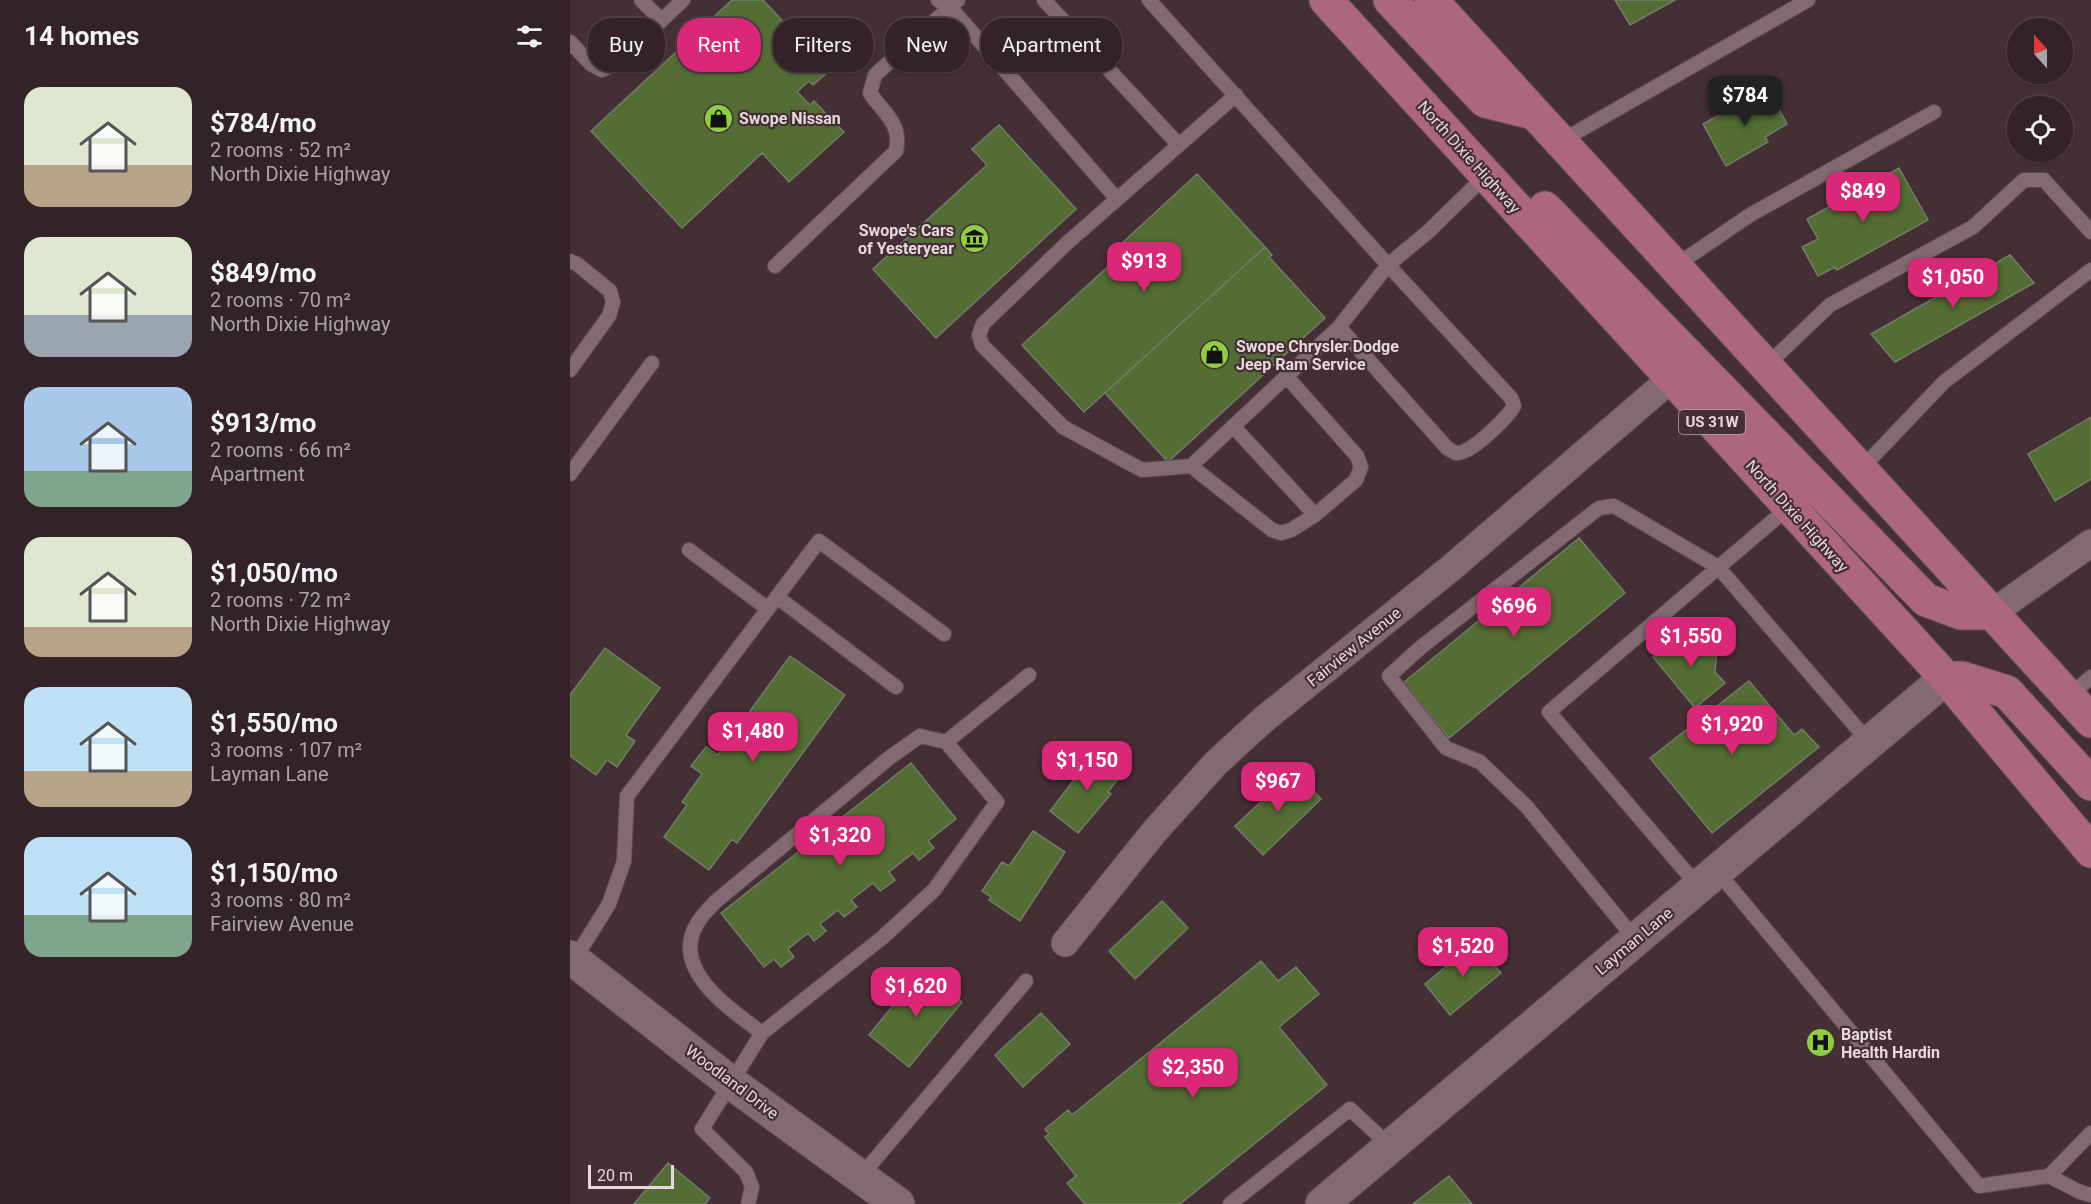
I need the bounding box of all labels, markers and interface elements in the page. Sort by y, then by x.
chip: Buy [588,18,665,72]
chip: Rent [677,18,761,72]
chip: Filters [773,18,873,72]
chip: New [885,18,969,72]
chip: Apartment [981,18,1122,72]
north arrow [2007,18,2073,84]
map controls [2007,18,2073,162]
icon: filters [513,20,546,53]
text: 14 homes [24,21,139,51]
pin: $784 [1709,76,1781,127]
text: $784 [1722,83,1768,107]
button: locate [2007,96,2073,162]
street label: North Dixie Highway [1414,97,1525,217]
shop icon: Swope Nissan [702,102,734,134]
text: $784/mo [210,108,317,138]
place label: Swope Nissan [739,109,841,128]
icon: home [72,111,144,183]
text: 2 rooms · 52 m² [210,138,351,162]
text: North Dixie Highway [210,162,390,186]
pin: $849 [1827,172,1899,223]
text: $849 [1840,179,1886,203]
place label: Swope's Cars of Yesteryear [858,221,954,258]
museum icon: Swope's Cars of Yesteryear [959,223,991,255]
pin: $913 [1108,242,1180,293]
text: $913 [1121,249,1167,273]
text: $849/mo [210,258,317,288]
pin: $1,050 [1904,258,2002,309]
icon: home [72,261,144,333]
text: $1,050 [1922,265,1984,289]
text: 2 rooms · 70 m² [210,288,351,312]
text: North Dixie Highway [210,312,390,336]
place label: Swope Chrysler Dodge Jeep Ram Service [1236,337,1399,374]
shop icon: Swope Chrysler Dodge Jeep Ram Service [1199,339,1231,371]
text: $913/mo [210,408,317,438]
road number: US 31W [1679,410,1745,434]
icon: home [72,411,144,483]
text: 2 rooms · 66 m² [210,438,351,462]
street label: North Dixie Highway [1742,456,1853,576]
text: Apartment [210,462,305,486]
text: $1,050/mo [210,558,338,588]
icon: home [72,561,144,633]
pin: $696 [1478,587,1550,638]
text: 2 rooms · 72 m² [210,588,351,612]
text: $696 [1491,594,1537,618]
street label: Fairview Avenue [1303,603,1405,691]
text: North Dixie Highway [210,612,390,636]
pin: $1,550 [1642,617,1740,668]
text: $1,550 [1660,624,1722,648]
pin: $1,920 [1683,705,1781,756]
text: $1,550/mo [210,708,338,738]
icon: home [72,711,144,783]
pin: $1,480 [704,712,802,763]
text: $1,920 [1701,712,1763,736]
text: $1,480 [722,719,784,743]
text: 3 rooms · 107 m² [210,738,362,762]
pin: $1,150 [1038,741,1136,792]
text: $1,150 [1056,748,1118,772]
text: Layman Lane [210,762,329,786]
pin: $967 [1242,762,1314,813]
text: $967 [1255,769,1301,793]
pin: $1,320 [791,816,889,867]
text: $1,320 [809,823,871,847]
text: $1,150/mo [210,858,338,888]
icon: home [72,861,144,933]
text: 3 rooms · 80 m² [210,888,351,912]
street label: Layman Lane [1592,903,1676,979]
text: Fairview Avenue [210,912,354,936]
pin: $1,520 [1414,927,1512,978]
text: $1,520 [1432,934,1494,958]
pin: $1,620 [867,967,965,1018]
text: $1,620 [885,974,947,998]
place label: Baptist Health Hardin [1841,1025,1940,1062]
hospital icon: Baptist Health Hardin [1804,1027,1836,1059]
street label: Woodland Drive [682,1041,782,1123]
pin: $2,350 [1144,1048,1242,1099]
text: $2,350 [1162,1055,1224,1079]
scale bar [588,1162,674,1190]
text: 20 m [597,1166,633,1185]

